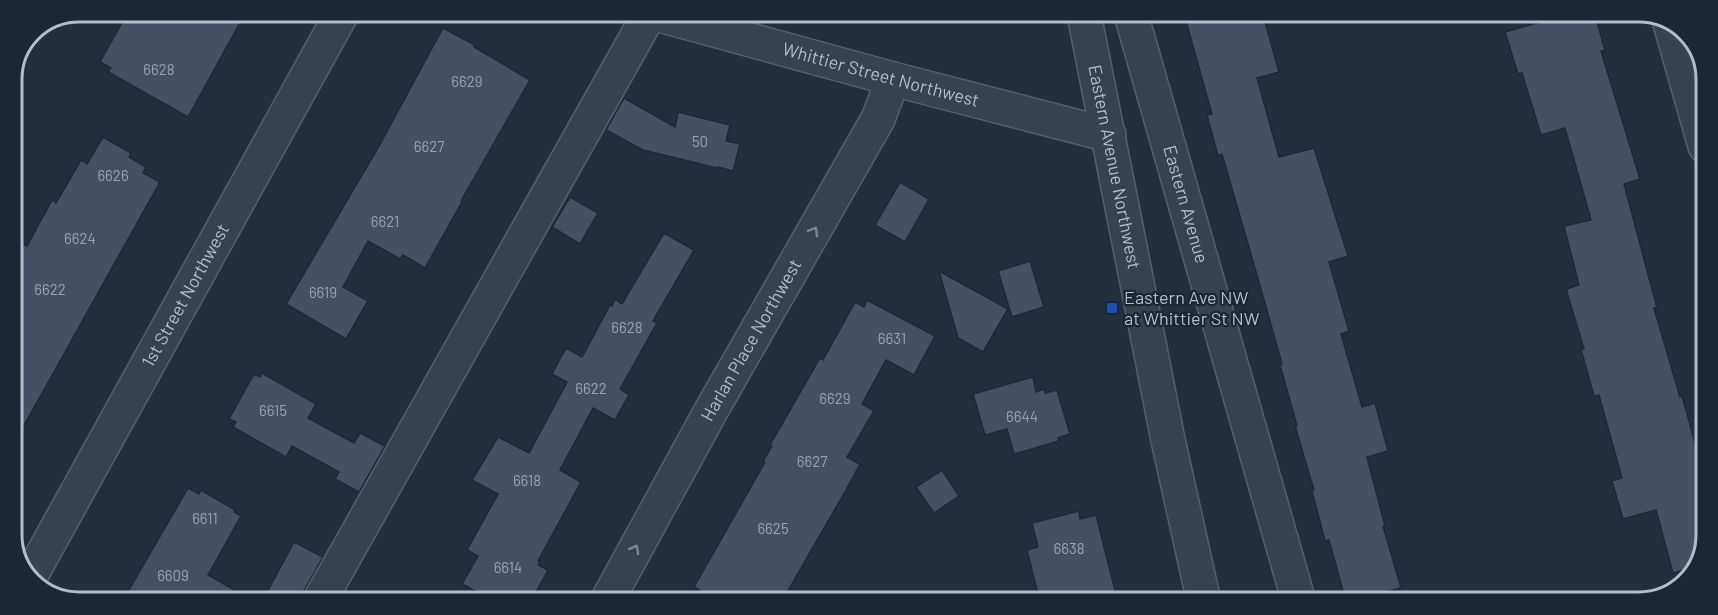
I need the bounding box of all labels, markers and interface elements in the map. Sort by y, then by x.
street label: Whittier Street Northwest [780,37,982,111]
house number: 6628 [143,60,175,78]
street label: Eastern Avenue Northwest [1084,63,1146,271]
house number: 6629 [451,72,483,90]
house number: 50 [692,132,708,150]
house number: 6627 [414,137,444,155]
street label: Eastern Avenue [1159,143,1214,266]
house number: 6626 [97,166,129,184]
house number: 6621 [371,212,399,230]
street label: 1st Street Northwest [137,220,233,370]
one-way arrow [807,226,818,237]
house number: 6624 [64,229,96,247]
street label: Harlan Place Northwest [696,255,805,425]
house number: 6622 [34,280,66,298]
house number: 6619 [309,283,337,301]
place label: Eastern Ave NW at Whittier St NW [1124,286,1260,329]
marker: Eastern Ave NW at Whittier St NW [1105,301,1119,315]
house number: 6628 [611,318,643,336]
house number: 6631 [878,329,906,347]
house number: 6622 [575,379,607,397]
house number: 6629 [819,389,851,407]
house number: 6615 [259,401,287,419]
house number: 6644 [1006,407,1038,425]
house number: 6627 [797,452,827,470]
house number: 6618 [513,471,541,489]
house number: 6611 [192,509,218,527]
house number: 6625 [757,519,789,537]
house number: 6638 [1054,539,1085,557]
one-way arrow [628,545,639,556]
house number: 6614 [494,558,522,576]
house number: 6609 [157,566,189,584]

